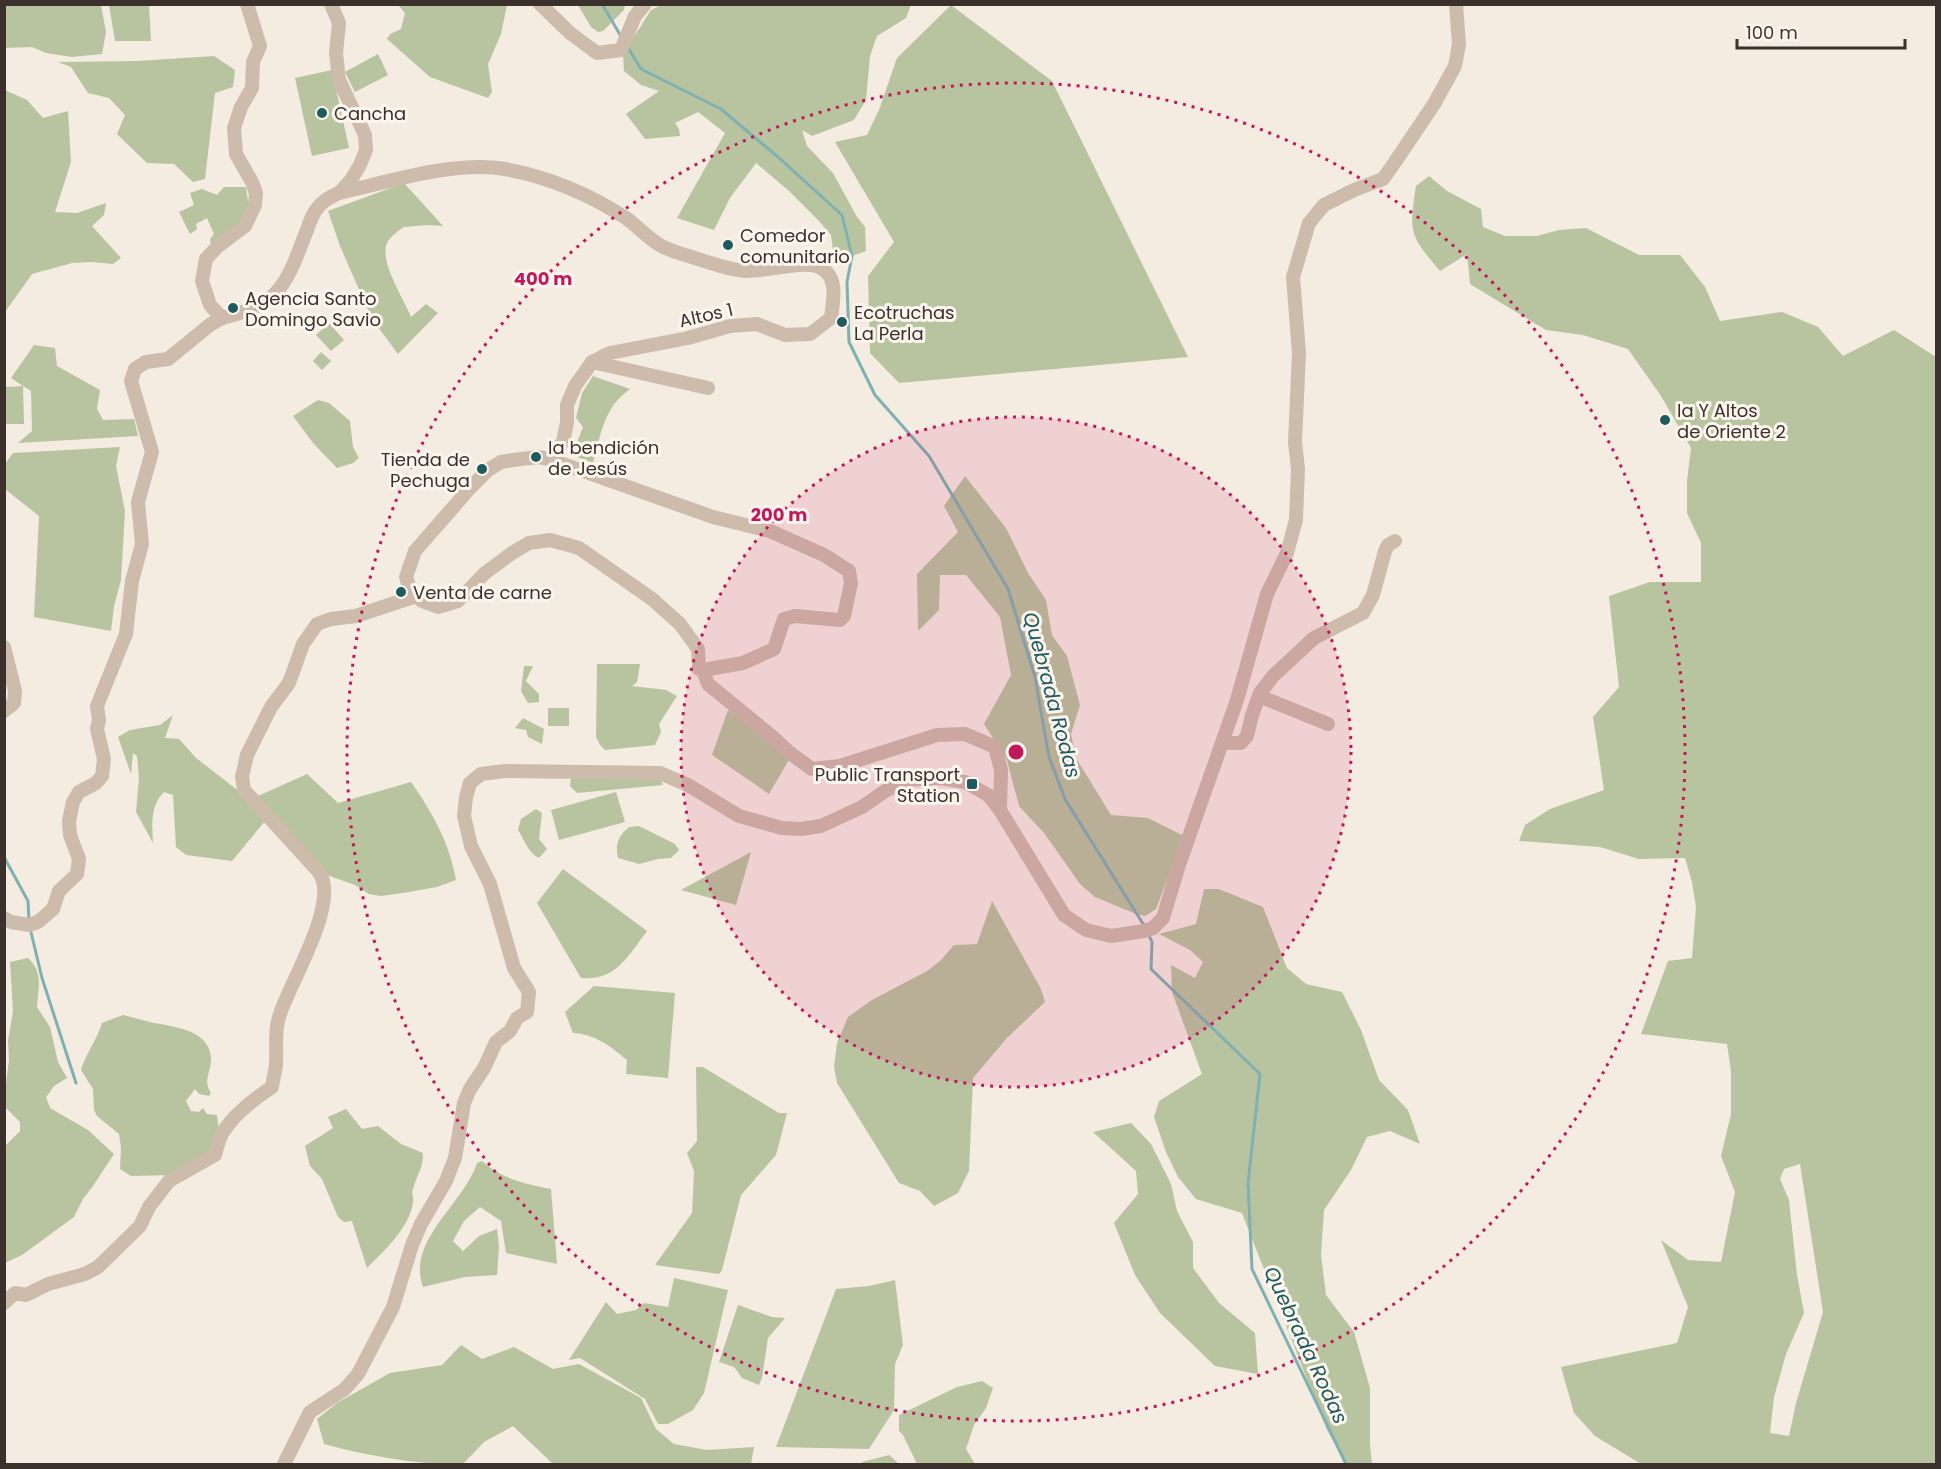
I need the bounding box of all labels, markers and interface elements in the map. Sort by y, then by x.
scale bar [1737,12,1905,50]
text: 100 m [1746,20,1798,45]
place label: Cancha [334,101,406,126]
marker: Cancha [315,106,329,120]
place label: Comedor comunitario [740,223,850,269]
marker: Comedor comunitario [721,238,735,252]
text: 400 m [514,266,572,291]
place label: Agencia Santo Domingo Savio [245,286,381,332]
street label: Altos 1 [677,297,735,333]
place label: Ecotruchas La Perla [854,300,954,346]
marker: Agencia Santo Domingo Savio [226,301,240,315]
marker: Ecotruchas La Perla [835,315,849,329]
place label: la Y Altos de Oriente 2 [1677,398,1786,444]
marker: la Y Altos de Oriente 2 [1658,413,1672,427]
place label: la bendición de Jesús [548,435,659,481]
place label: Tienda de Pechuga [381,447,470,493]
marker: la bendición de Jesús [529,450,543,464]
marker: Tienda de Pechuga [475,462,489,476]
text: 200 m [751,502,807,527]
place label: Venta de carne [413,580,552,605]
marker: Venta de carne [394,585,408,599]
water label: Quebrada Rodas [1016,609,1088,781]
centre of rings [1006,742,1026,762]
place label: Public Transport Station [815,762,960,808]
marker: Public Transport Station [965,777,979,791]
water label: Quebrada Rodas [1257,1262,1355,1428]

